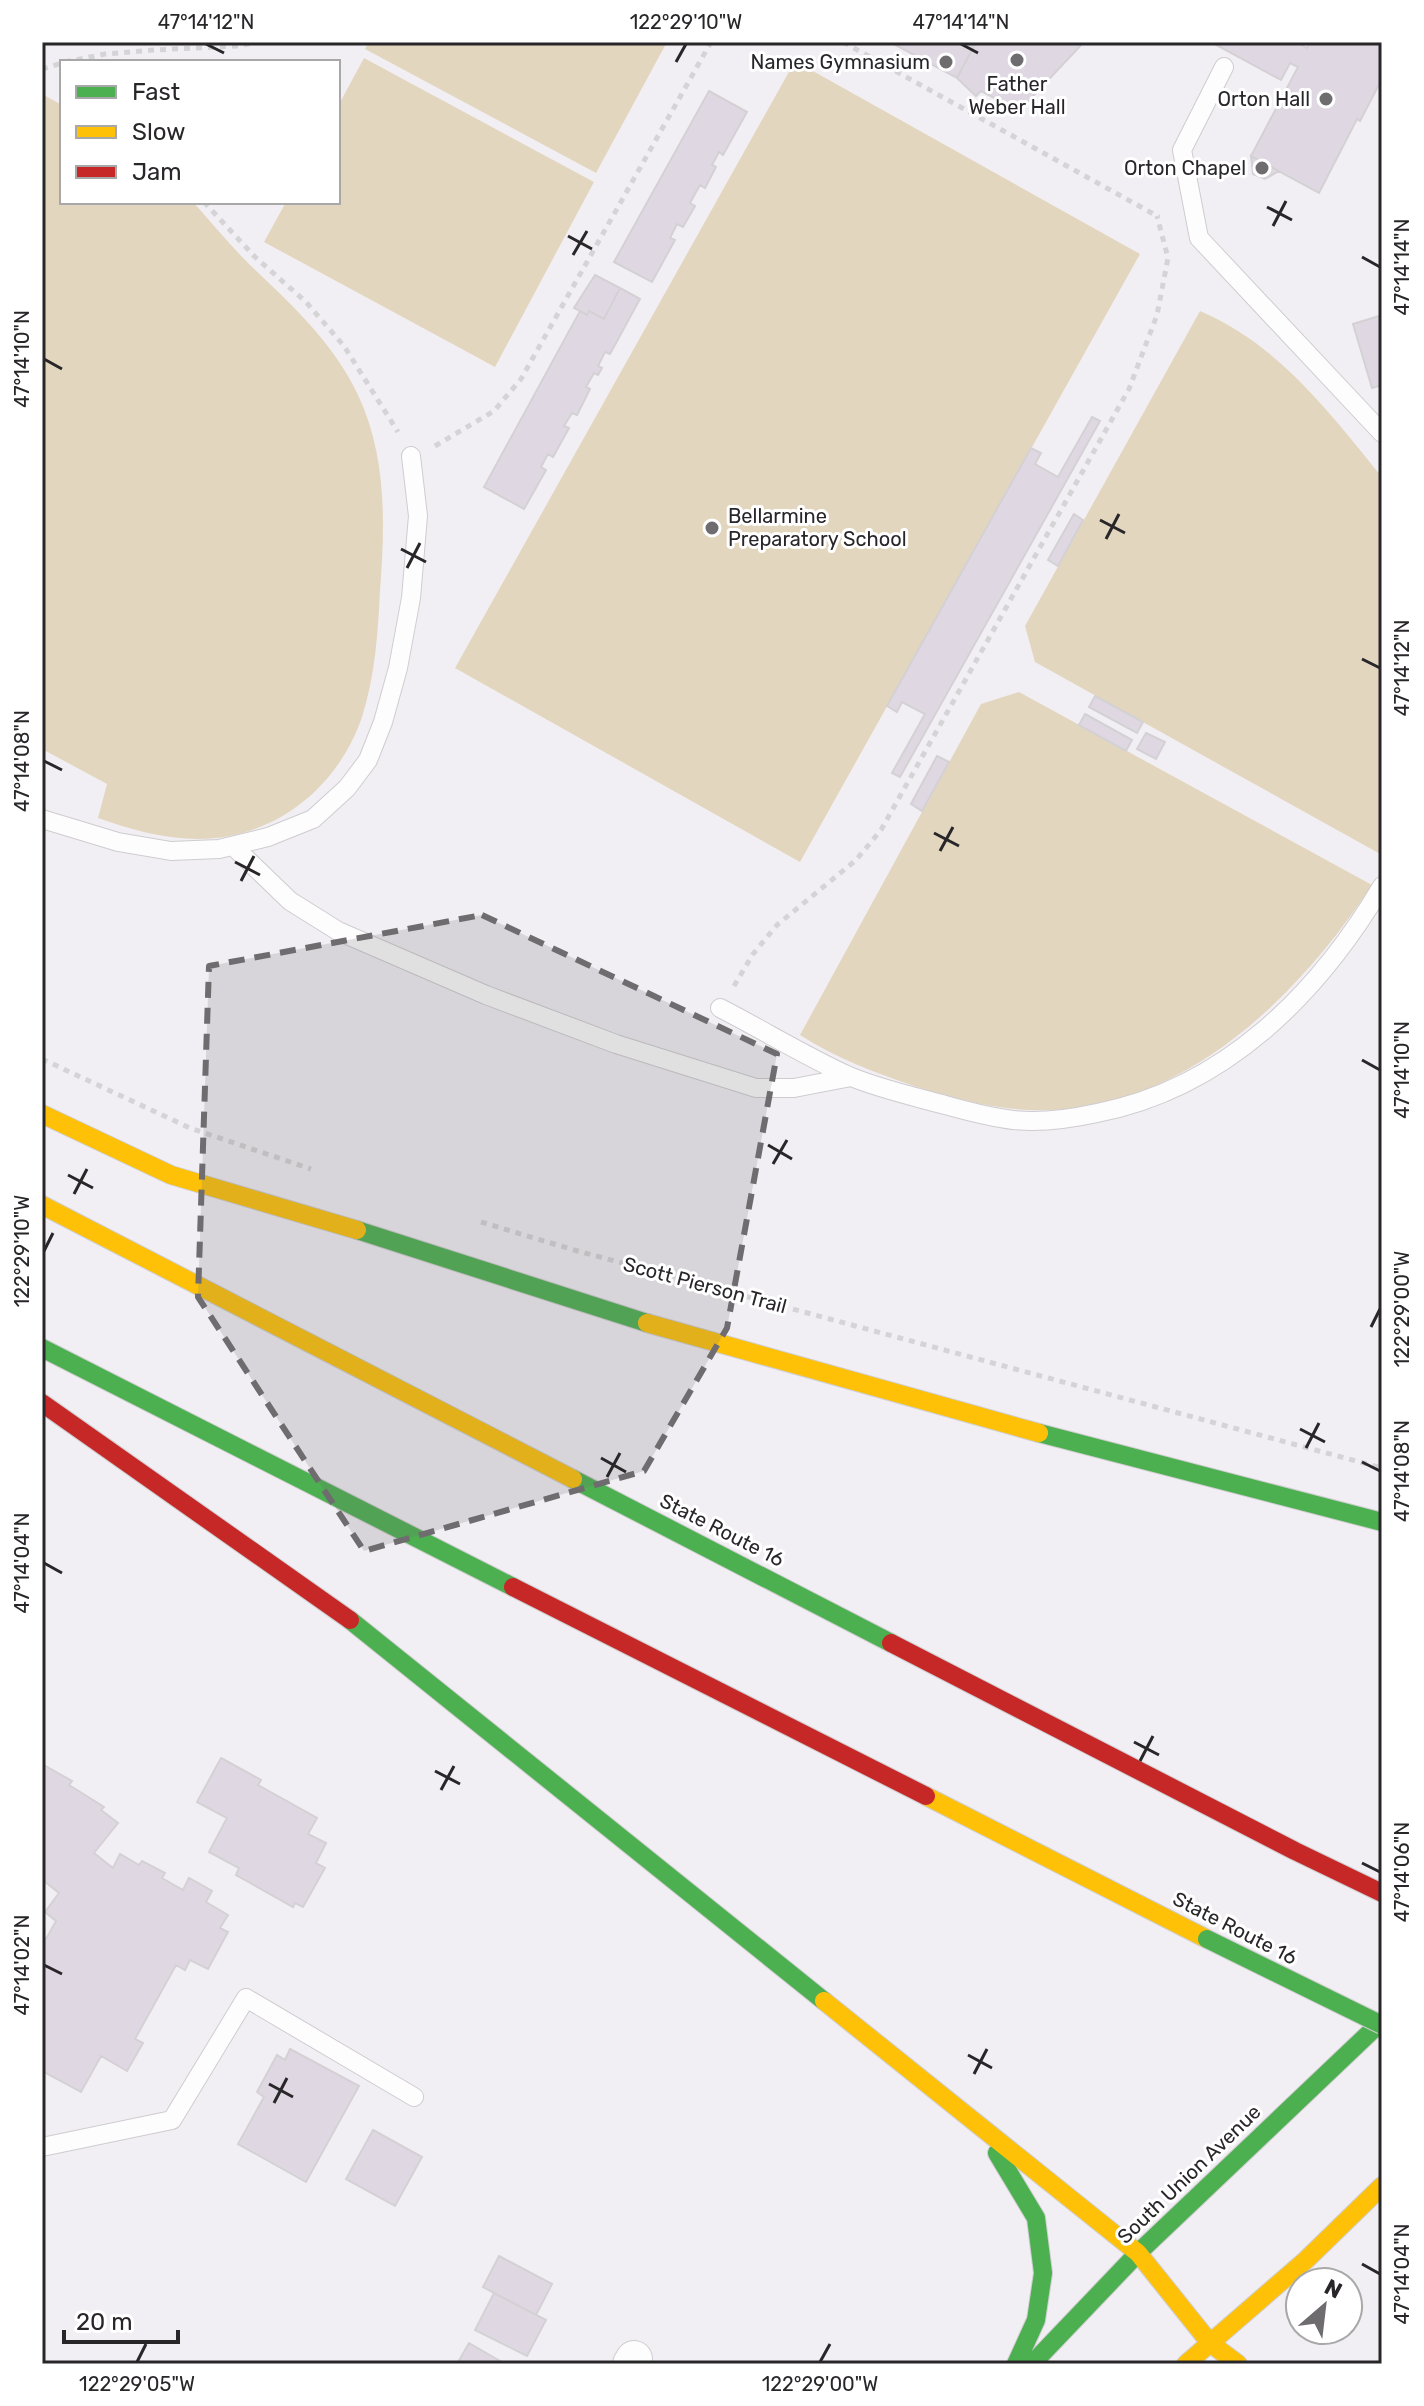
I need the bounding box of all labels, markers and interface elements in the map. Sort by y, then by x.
text: 47°14'12"N [158,10,254,34]
text: 122°29'10"W [630,10,742,34]
text: 47°14'14"N [913,10,1009,34]
place label: Names Gymnasium [751,50,930,74]
marker: Father Weber Hall [1008,51,1026,69]
marker: Names Gymnasium [937,53,955,71]
legend [60,60,340,204]
place label: Father Weber Hall [969,72,1066,119]
text: Fast [132,78,180,106]
place label: Orton Hall [1218,87,1310,111]
marker: Orton Hall [1317,90,1335,108]
text: Slow [132,118,185,146]
place label: Orton Chapel [1124,156,1246,180]
text: Jam [132,158,182,186]
marker: Orton Chapel [1253,159,1271,177]
text: 47°14'14"N [1390,219,1414,315]
text: 47°14'10"N [10,310,34,408]
place label: Bellarmine Preparatory School [728,504,907,551]
marker: Bellarmine Preparatory School [703,519,721,537]
text: 47°14'12"N [1390,620,1414,716]
text: 47°14'08"N [10,710,34,812]
text: 47°14'10"N [1390,1021,1414,1119]
text: 122°29'10"W [10,1195,34,1307]
text: 122°29'00"W [1390,1251,1414,1367]
street label: Scott Pierson Trail [621,1252,789,1318]
text: 47°14'08"N [1390,1420,1414,1522]
street label: State Route 16 [656,1488,788,1572]
text: 47°14'04"N [10,1512,34,1614]
text: 47°14'06"N [1390,1822,1414,1922]
street label: State Route 16 [1169,1886,1301,1970]
text: 47°14'02"N [10,1915,34,2015]
street label: South Union Avenue [1112,2099,1266,2249]
text: 47°14'04"N [1390,2223,1414,2325]
north arrow [1284,2266,1364,2346]
text: N [1320,2273,1346,2304]
scale bar [64,2294,178,2344]
text: 20 m [76,2308,133,2336]
text: 122°29'05"W [79,2372,195,2396]
text: 122°29'00"W [762,2372,878,2396]

